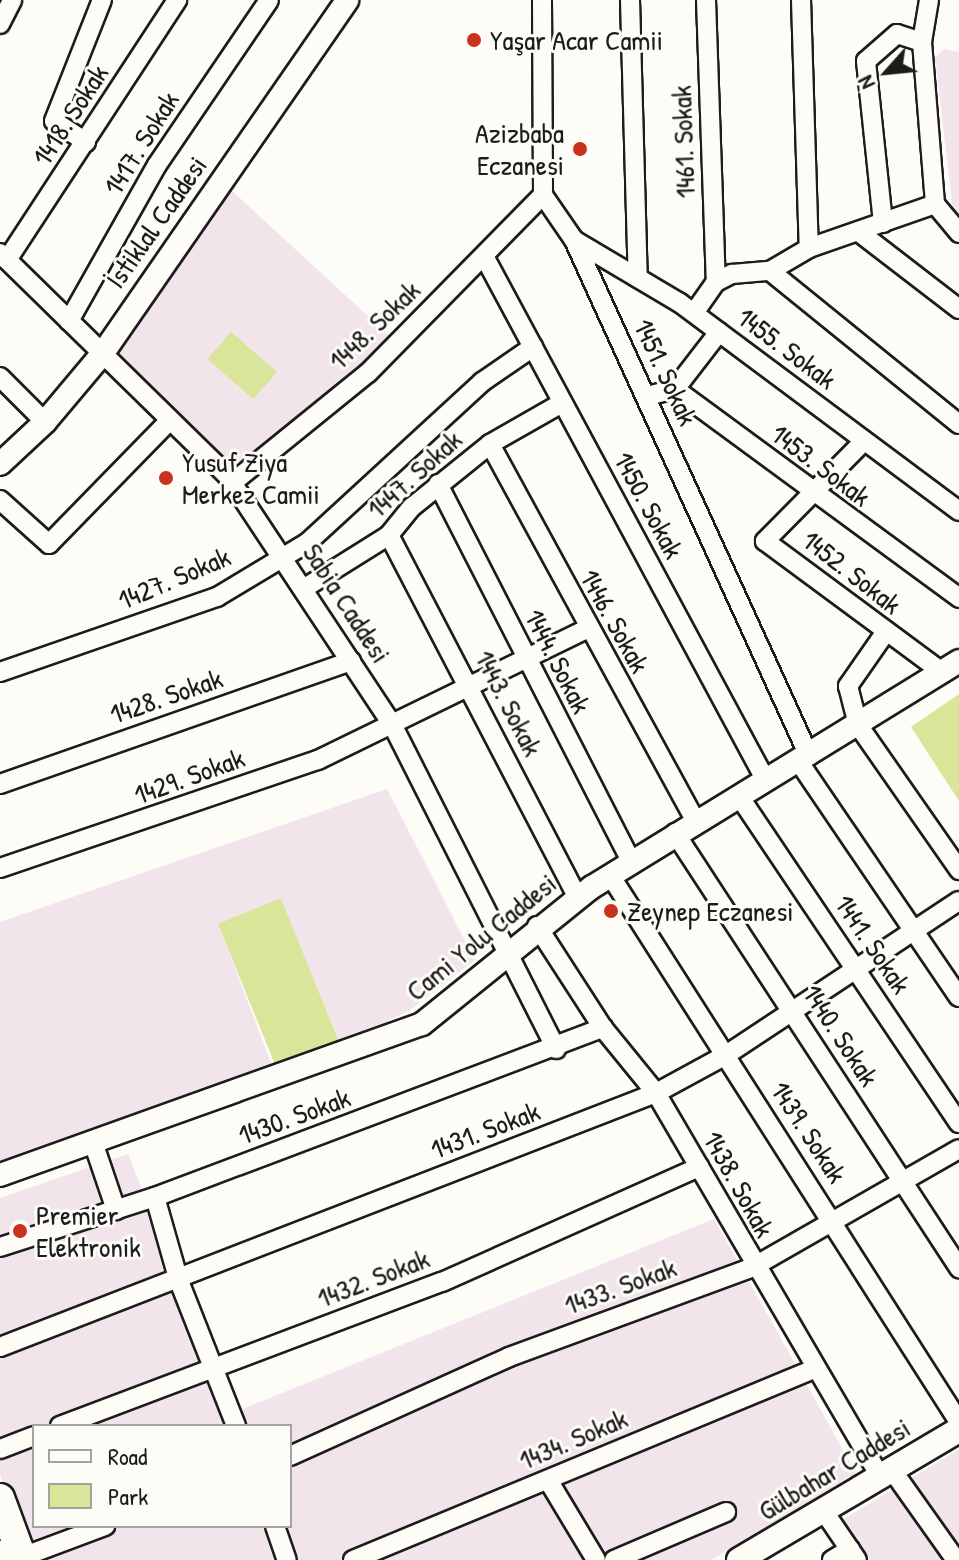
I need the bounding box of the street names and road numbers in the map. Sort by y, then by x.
street label: 1418. Sokak [25,58,115,172]
street label: 1417. Sokak [96,85,186,201]
street label: 1461. Sokak [664,85,702,199]
street label: İstiklal Caddesi [98,149,214,295]
street label: 1448. Sokak [321,273,427,377]
street label: 1455. Sokak [731,300,843,396]
street label: 1451. Sokak [627,313,705,431]
street label: 1453. Sokak [765,417,877,513]
street label: 1447. Sokak [360,423,468,525]
street label: 1450. Sokak [607,446,691,564]
street label: 1452. Sokak [796,523,908,621]
street label: Sabia Caddesi [296,537,398,669]
street label: 1427. Sokak [113,539,235,617]
street label: 1446. Sokak [573,563,657,679]
street label: 1444. Sokak [518,603,598,719]
street label: 1443. Sokak [468,644,550,762]
street label: 1428. Sokak [105,661,227,731]
street label: 1429. Sokak [129,741,249,811]
street label: Cami Yolu Caddesi [399,866,563,1008]
street label: 1441. Sokak [828,888,918,1000]
street label: 1440. Sokak [796,978,886,1092]
street label: 1439. Sokak [764,1075,854,1189]
street label: 1430. Sokak [234,1080,354,1152]
street label: 1431. Sokak [426,1094,544,1166]
street label: 1438. Sokak [696,1125,782,1243]
street label: 1432. Sokak [312,1241,434,1315]
street label: 1433. Sokak [560,1250,680,1322]
street label: 1434. Sokak [514,1401,632,1477]
street label: Gülbahar Caddesi [752,1411,916,1527]

